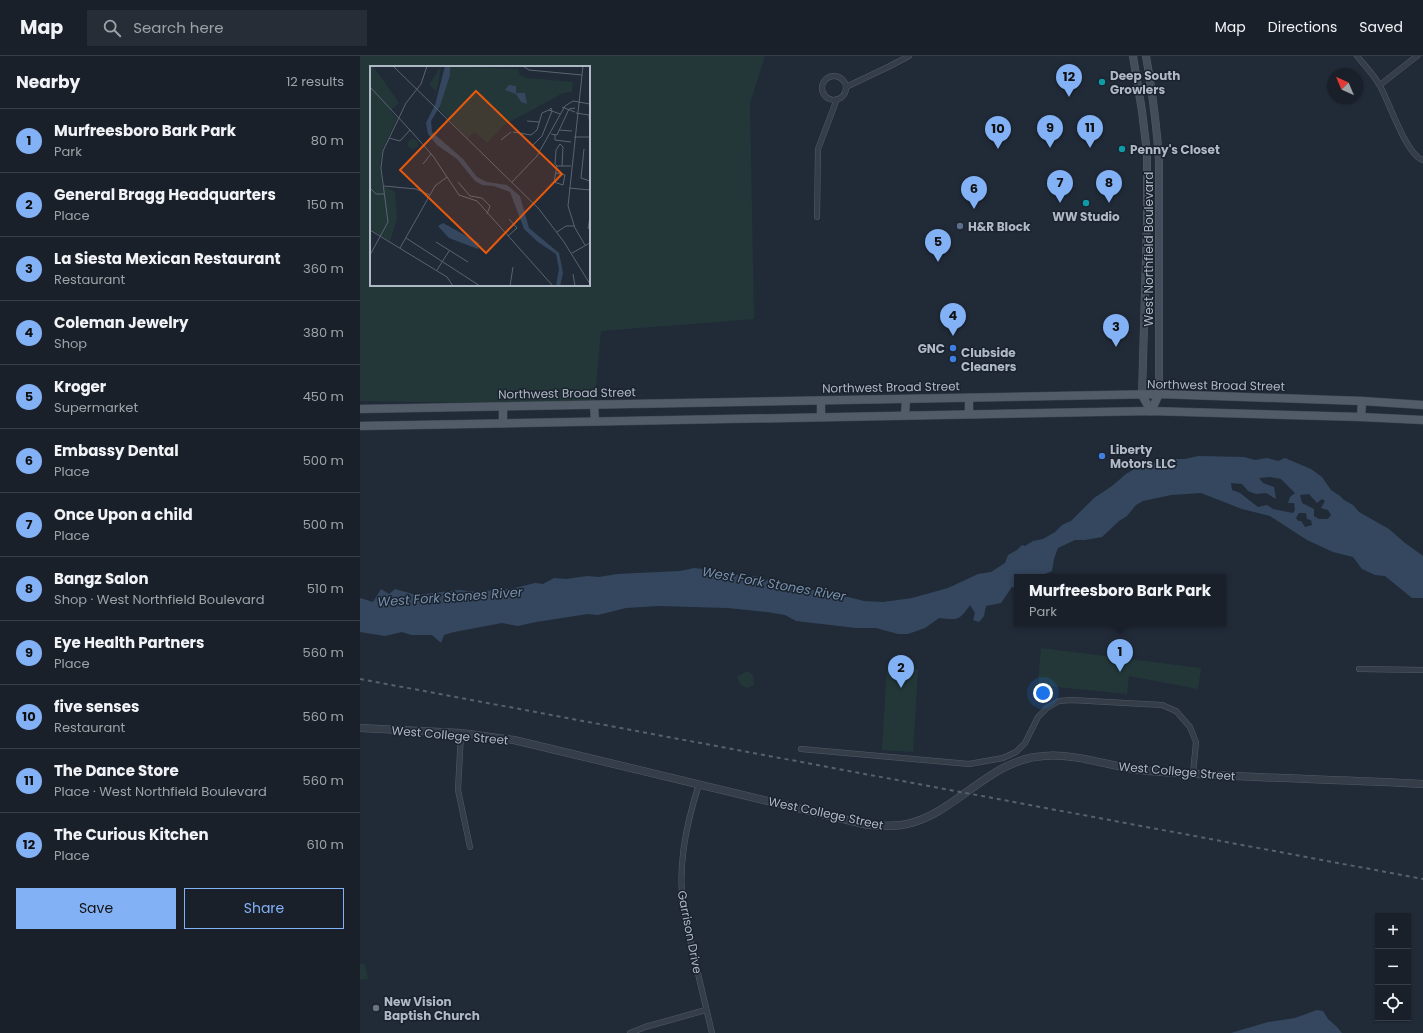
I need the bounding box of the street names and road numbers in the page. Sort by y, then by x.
street label: West Northfield Boulevard [1140,172,1157,326]
street label: Northwest Broad Street [1147,375,1285,395]
street label: Northwest Broad Street [822,377,960,397]
street label: Northwest Broad Street [498,383,636,403]
street label: West College Street [391,721,509,749]
street label: West College Street [1118,757,1236,785]
street label: West College Street [767,793,885,833]
street label: Garrison Drive [674,889,706,975]

